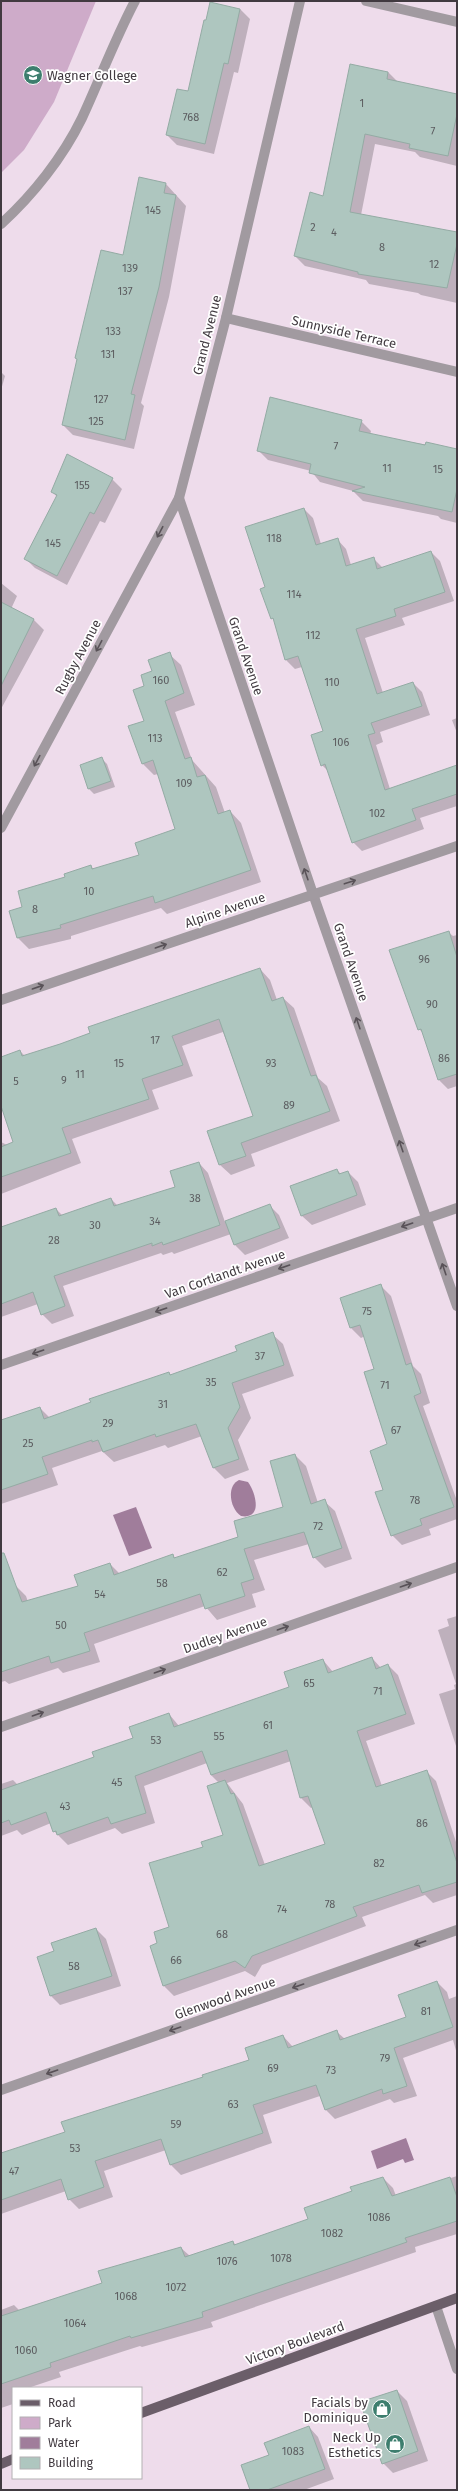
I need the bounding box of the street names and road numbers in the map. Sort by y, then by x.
street label: Grand Avenue [190,293,224,377]
street label: Sunnyside Terrace [290,313,398,351]
street label: Grand Avenue [226,615,266,697]
street label: Rugby Avenue [52,617,104,697]
street label: Alpine Avenue [183,889,267,931]
street label: Grand Avenue [331,921,371,1003]
street label: Van Cortlandt Avenue [163,1246,287,1302]
street label: Dudley Avenue [181,1614,269,1656]
street label: Glenwood Avenue [173,1974,277,2022]
street label: Victory Boulevard [244,2318,346,2368]

